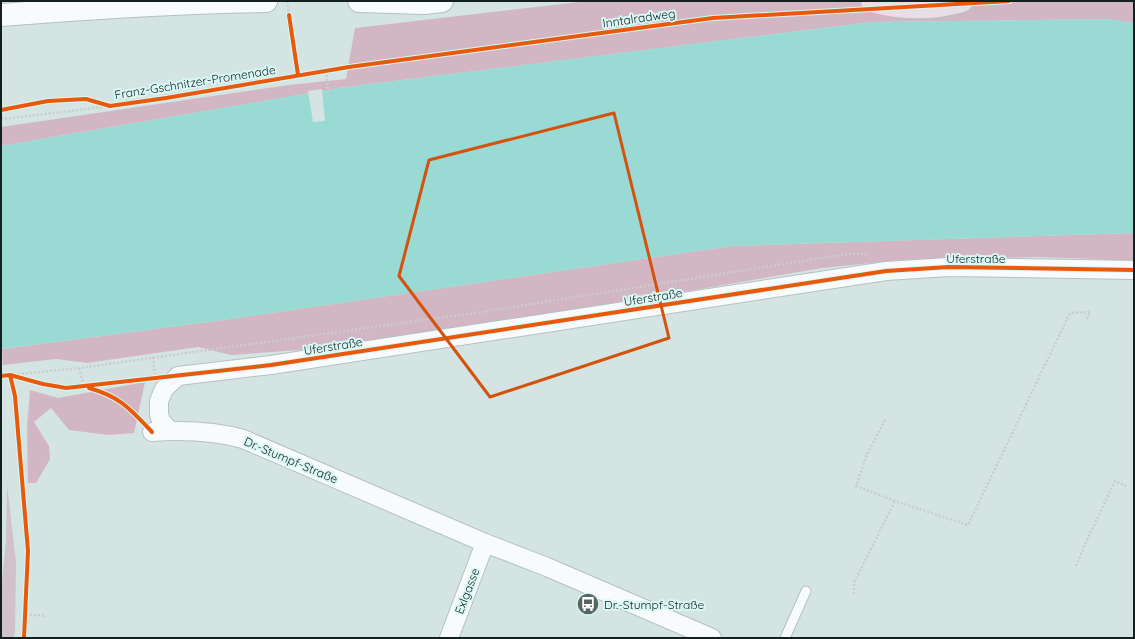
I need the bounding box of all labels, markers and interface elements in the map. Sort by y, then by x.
street label: Inntalradweg [602,5,676,31]
street label: Franz-Gschnitzer-Promenade [113,62,277,102]
street label: Uferstraße [946,251,1006,266]
street label: Uferstraße [623,285,684,309]
street label: Uferstraße [303,334,364,358]
street label: Dr.-Stumpf-Straße [242,433,340,487]
street label: Exlgasse [451,566,483,616]
bus stop icon: Dr.-Stumpf-Straße [575,591,601,617]
place label: Dr.-Stumpf-Straße [604,597,705,612]

